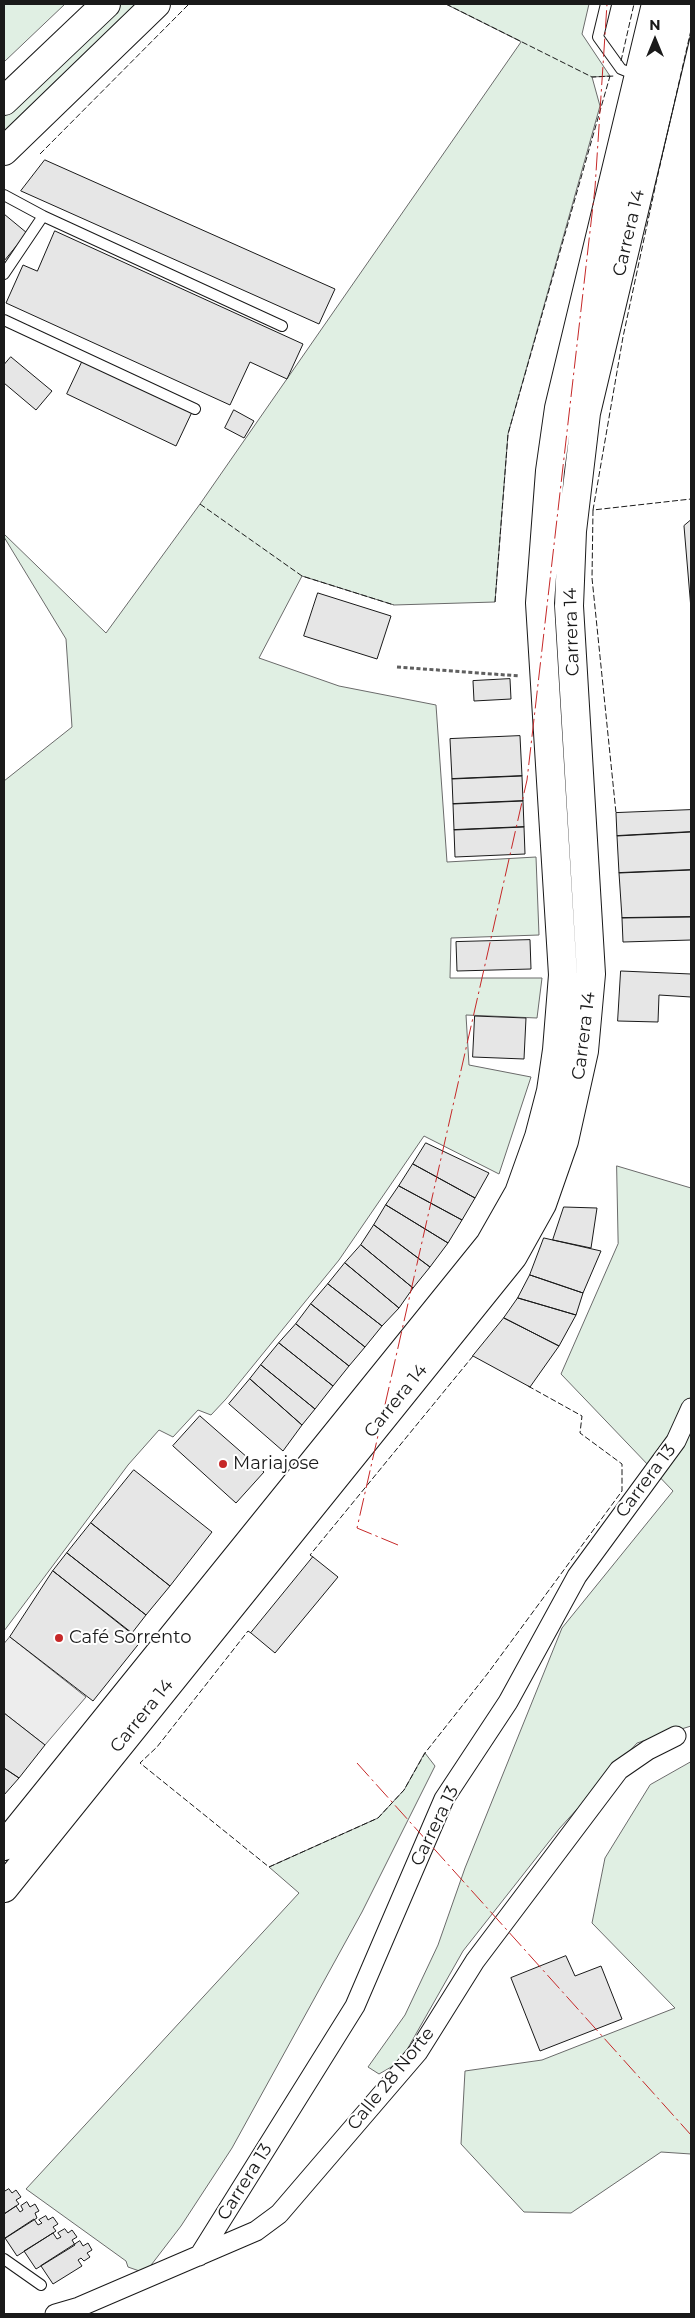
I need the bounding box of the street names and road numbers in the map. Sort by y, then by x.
street label: Carrera 14 [609,188,649,278]
street label: Carrera 14 [560,587,584,677]
street label: Carrera 14 [568,991,600,1081]
street label: Carrera 14 [360,1360,432,1442]
street label: Carrera 13 [611,1440,681,1522]
street label: Carrera 14 [106,1675,178,1757]
street label: Carrera 13 [406,1782,464,1870]
street label: Calle 28 Norte [343,2023,439,2135]
street label: Carrera 13 [213,2140,277,2224]

